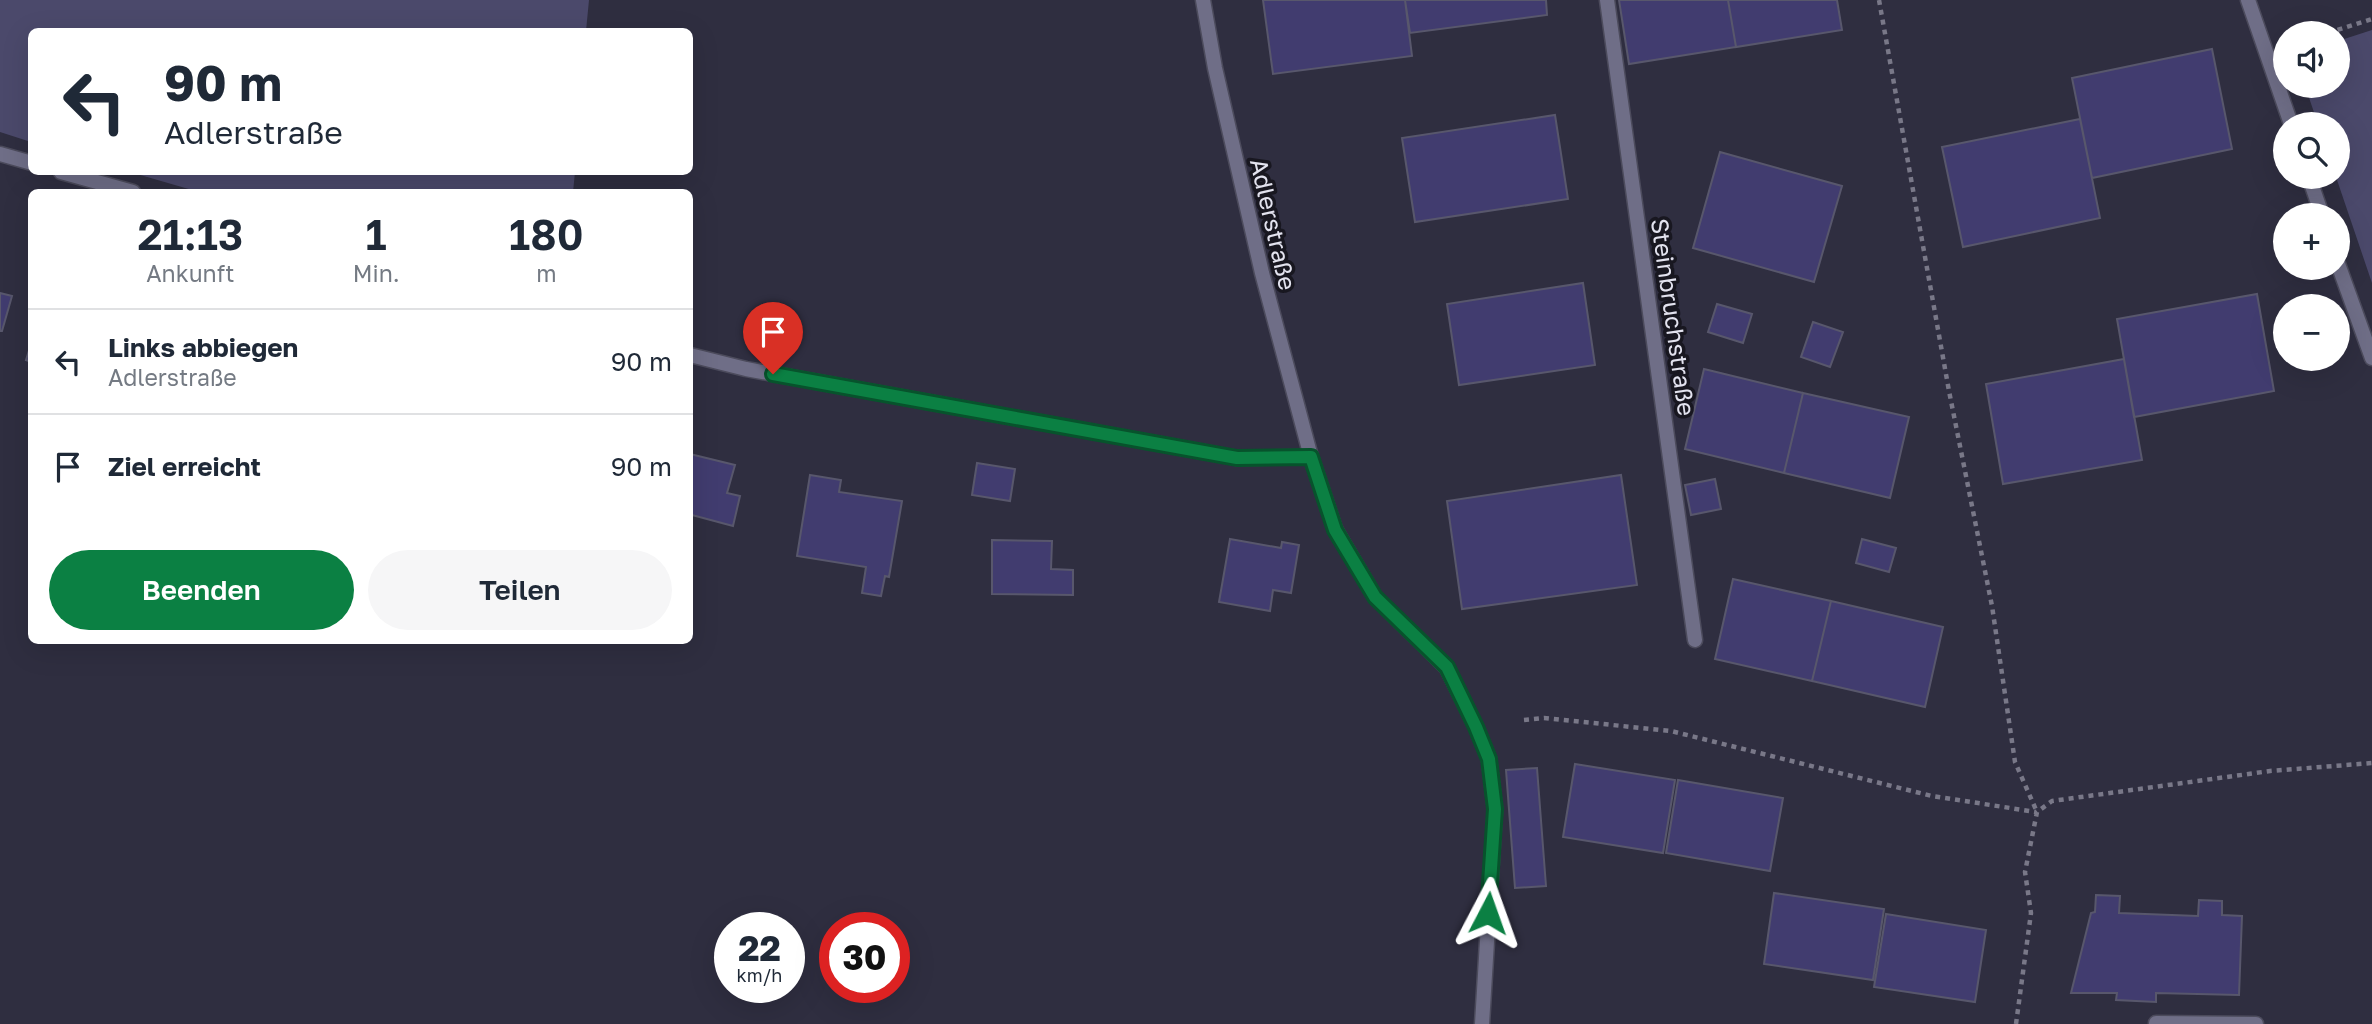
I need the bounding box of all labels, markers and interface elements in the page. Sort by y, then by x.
map controls [2273,21,2350,371]
button: sound [2273,21,2350,98]
text: 90 m [164,53,282,112]
icon: left [49,56,140,147]
button: search [2273,112,2350,189]
text: Adlerstraße [164,113,343,151]
street label: Adlerstraße [1245,155,1303,293]
button: + [2273,203,2350,280]
text: 21:13 [137,209,243,259]
text: 1 [366,209,387,259]
text: 180 [509,209,584,259]
street label: Steinbruchstraße [1646,216,1702,418]
text: Ankunft [146,259,235,287]
text: Min. [353,259,400,287]
text: m [536,259,557,287]
button: − [2273,294,2350,371]
pin [743,302,803,374]
icon: arrive [754,313,792,351]
text: Links abbiegen [108,332,298,363]
icon: left [49,343,87,381]
text: 90 m [611,346,672,377]
text: Adlerstraße [108,363,237,391]
icon: arrive [49,448,87,486]
text: Ziel erreicht [108,451,261,482]
text: 90 m [611,451,672,482]
button: Beenden [49,550,354,630]
button: Teilen [368,550,672,630]
position arrow [1451,876,1525,950]
speed limit sign: 30 [819,912,910,1003]
text: 22 [738,927,781,969]
text: km/h [737,964,782,986]

